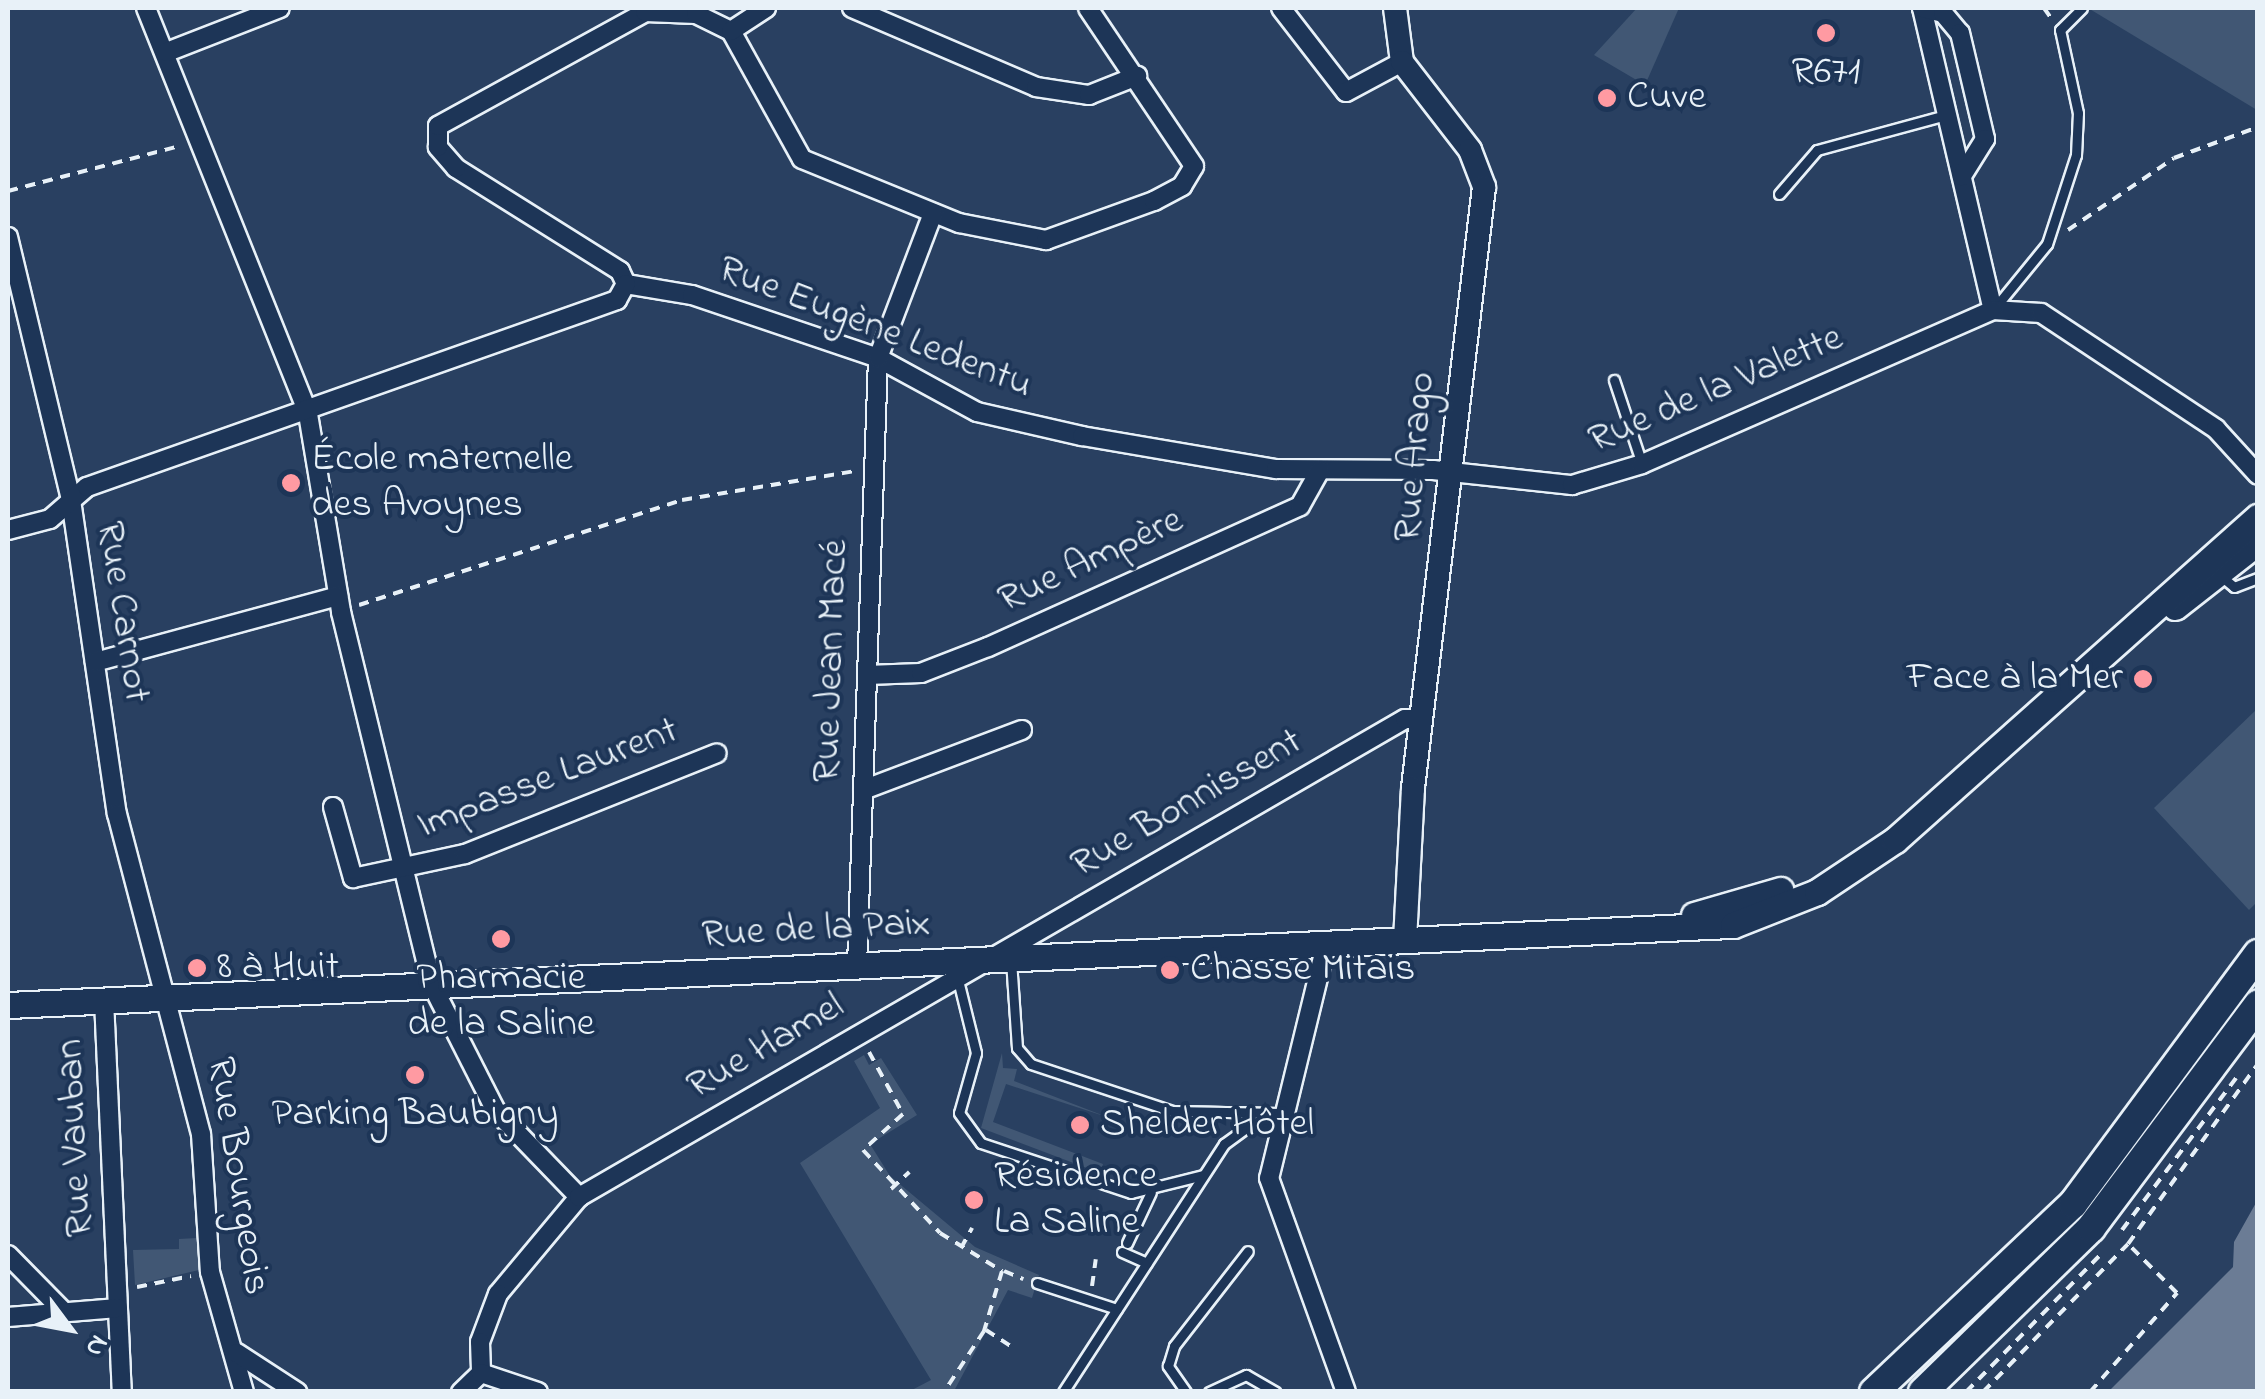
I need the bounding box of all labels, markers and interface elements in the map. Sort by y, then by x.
marker: R671 [1815,22,1837,44]
place label: R671 [1792,49,1860,97]
place label: Cuve [1627,74,1706,122]
marker: Cuve [1596,87,1618,109]
street label: Rue Eugène Ledentu [711,246,1039,410]
street label: Rue de la Valette [1582,315,1850,465]
street label: Rue Arago [1385,370,1447,544]
place label: École maternelle des Avoynes [311,436,573,530]
marker: École maternelle des Avoynes [280,472,302,494]
street label: Rue Ampère [991,497,1191,625]
street label: Rue Carnot [84,518,160,706]
street label: Rue Jean Macé [804,539,860,783]
place label: Face à la Mer [1907,655,2123,703]
marker: Face à la Mer [2132,668,2154,690]
street label: Impasse Laurent [411,707,685,851]
street label: Rue Bonnissent [1063,718,1311,890]
street label: Rue de la Paix [700,900,932,960]
marker: Pharmacie de la Saline [490,928,512,950]
place label: 8 à Huit [217,944,339,992]
place label: Chasse Mitais [1190,946,1415,994]
place label: Pharmacie de la Saline [407,955,595,1049]
marker: 8 à Huit [186,957,208,979]
marker: Chasse Mitais [1159,959,1181,981]
street label: Rue Hamel [679,983,853,1111]
street label: Rue Vauban [47,1038,105,1238]
street label: Rue Bourgeois [195,1054,279,1298]
marker: Parking Baubigny [404,1064,426,1086]
place label: Parking Baubigny [272,1091,558,1139]
place label: Shelder Hôtel [1100,1101,1314,1149]
marker: Shelder Hôtel [1069,1114,1091,1136]
place label: Résidence La Saline [994,1153,1157,1247]
marker: Résidence La Saline [963,1189,985,1211]
north arrow [20,1279,120,1379]
text: N [73,1326,118,1364]

